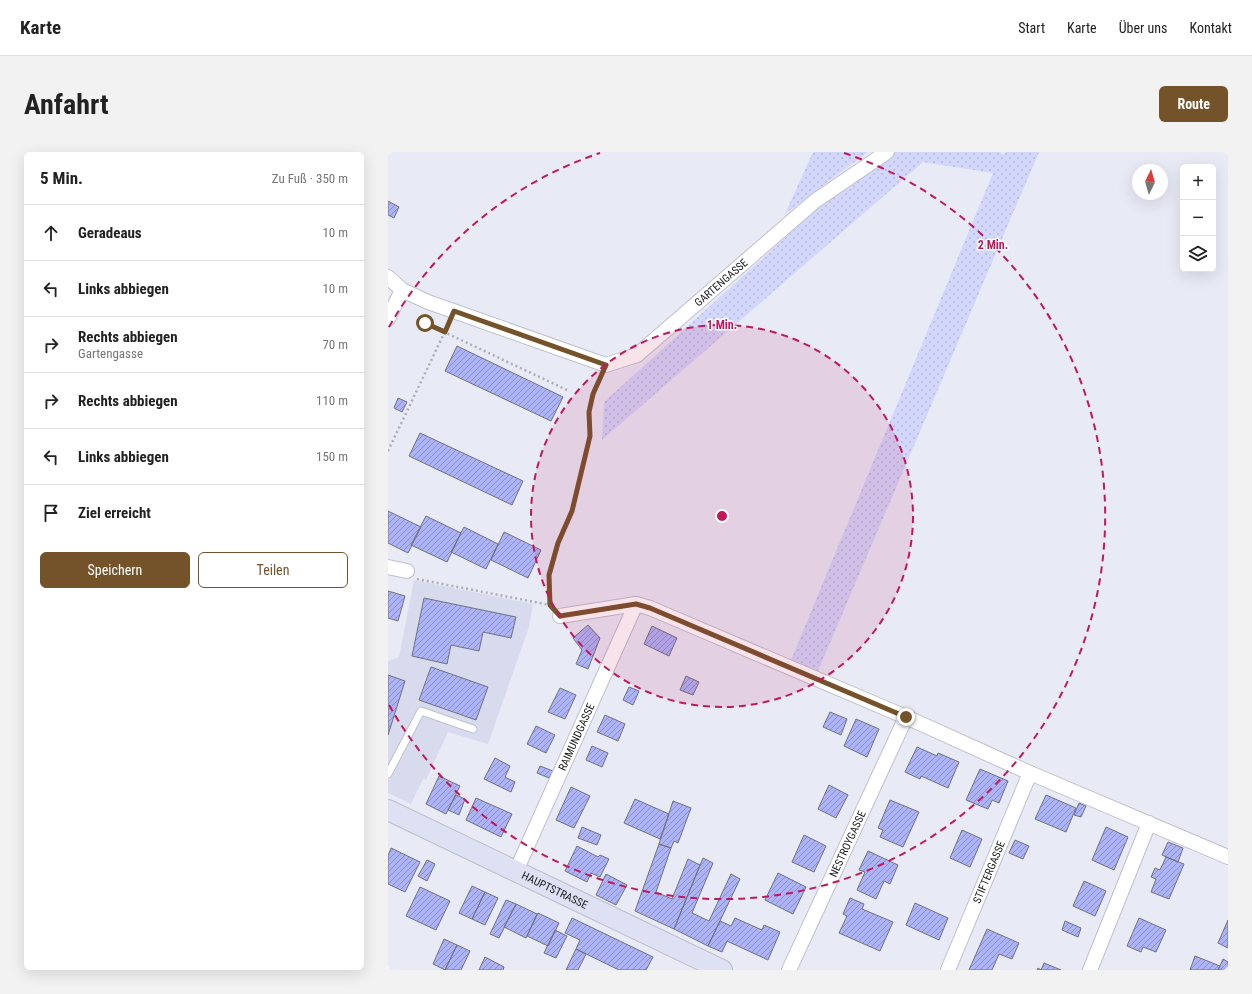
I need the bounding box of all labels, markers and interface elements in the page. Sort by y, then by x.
text: Karte [20,16,61,39]
text: Start [1018,20,1045,36]
text: Karte [1067,20,1097,36]
text: Über uns [1119,20,1167,36]
text: Kontakt [1189,20,1232,36]
button: Route [1159,86,1228,122]
text: Anfahrt [24,88,109,121]
north arrow [1132,164,1168,200]
map controls [1180,164,1216,272]
button: + [1180,164,1216,200]
text: 5 Min. [40,168,83,188]
text: Zu Fuß · 350 m [272,171,348,186]
button: − [1180,200,1216,236]
icon: ahead [40,222,62,244]
text: Geradeaus [78,224,142,242]
text: 10 m [322,225,348,240]
button: layers [1180,236,1216,272]
text: 2 Min. [978,238,1008,252]
street label: GARTENGASSE [692,256,751,309]
icon: left [40,278,62,300]
text: Links abbiegen [78,280,169,298]
text: 10 m [322,281,348,296]
route start [416,314,434,332]
text: 1 Min. [707,318,737,332]
text: Rechts abbiegen [78,328,178,346]
icon: right [40,334,62,356]
text: 70 m [322,337,348,352]
text: Gartengasse [78,346,143,361]
icon: right [40,390,62,412]
text: Rechts abbiegen [78,392,178,410]
text: 110 m [316,393,348,408]
icon: left [40,446,62,468]
text: Links abbiegen [78,448,169,466]
text: 150 m [316,449,348,464]
icon: arrive [40,502,62,524]
text: Ziel erreicht [78,504,151,522]
centre of rings [715,509,729,523]
button: Speichern [40,552,190,588]
button: Teilen [198,552,348,588]
street label: RAIMUNDGASSE [556,701,598,773]
route end [897,708,915,726]
street label: NESTROYGASSE [827,808,869,879]
street label: STIFTERGASSE [970,839,1008,905]
street label: HAUPTSTRASSE [520,869,590,912]

